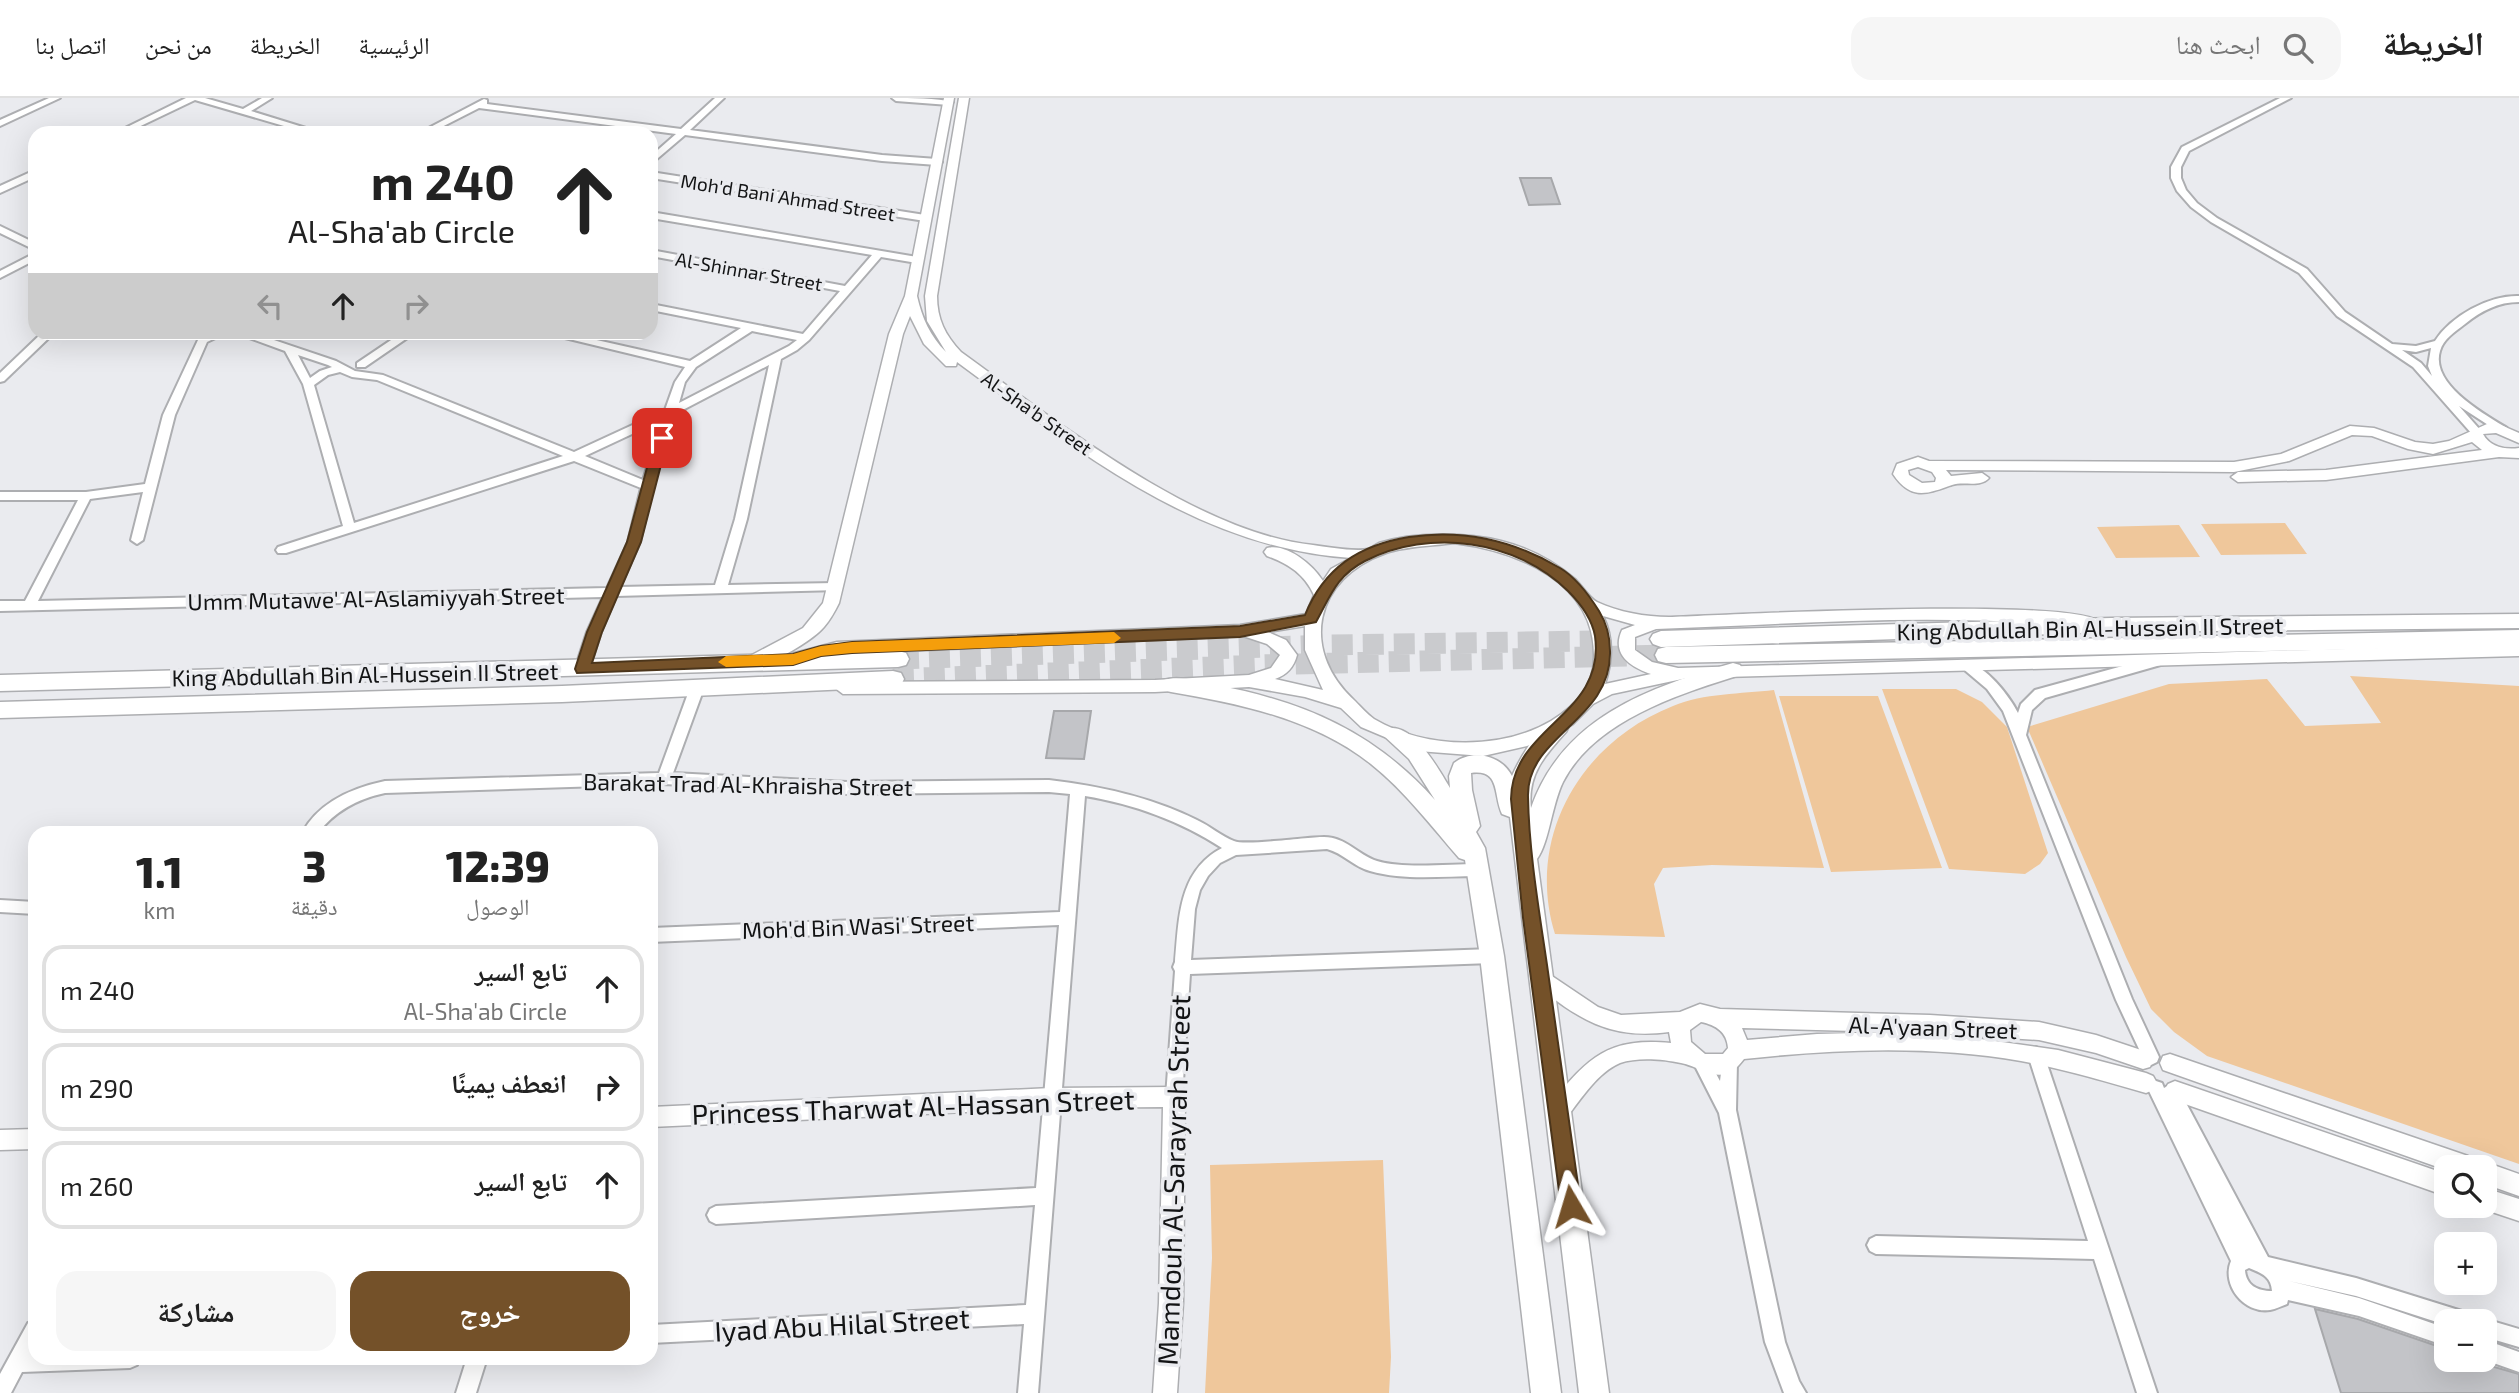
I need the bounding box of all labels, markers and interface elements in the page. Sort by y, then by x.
search box [1851,17,2341,80]
text: الخريطة [2383,22,2484,62]
text: ابحث هنا [2176,28,2261,59]
icon: search [2279,29,2317,67]
text: اتصل بنا [35,30,107,59]
text: من نحن [145,30,212,59]
text: الخريطة [250,30,320,59]
text: الرئيسية [358,30,430,59]
text: 240 m [371,151,515,210]
icon: ahead [539,154,630,245]
street label: Moh'd Bani Ahmad Street [679,169,897,225]
text: Al-Sha'ab Circle [288,211,515,249]
street label: Al-Shinnar Street [674,247,824,295]
icon: left [251,287,289,325]
icon: ahead [324,287,362,325]
icon: right [397,287,435,325]
street label: Al-Sha'b Street [977,367,1097,459]
pin [632,408,692,468]
icon: arrive [643,419,681,457]
street label: Umm Mutawe' Al-Aslamiyyah Street [187,581,565,615]
street label: King Abdullah Bin Al-Hussein II Street [1896,611,2284,645]
street label: King Abdullah Bin Al-Hussein II Street [171,657,559,691]
street label: Barakat Trad Al-Khraisha Street [583,767,913,801]
text: 3 [302,840,326,890]
text: 12:39 [446,840,550,890]
text: 1.1 [136,846,183,896]
text: دقيقة [291,892,338,920]
text: الوصول [466,892,530,920]
text: km [144,896,175,924]
street label: Moh'd Bin Wasi' Street [741,908,975,944]
text: تابع السير [475,955,567,986]
icon: ahead [588,970,626,1008]
text: 240 m [60,974,135,1005]
street label: Mamdouh Al-Sarayrah Street [1150,994,1196,1366]
text: Al-Sha'ab Circle [404,997,567,1025]
street label: Al-A'yaan Street [1848,1010,2018,1044]
text: انعطف يمينًا [451,1067,567,1098]
icon: right [588,1068,626,1106]
text: 290 m [60,1072,134,1103]
street label: Princess Tharwat Al-Hassan Street [691,1081,1135,1131]
map controls [2434,1155,2497,1372]
button: search [2434,1155,2497,1218]
text: تابع السير [475,1165,567,1196]
icon: ahead [588,1166,626,1204]
position arrow [1534,1169,1608,1243]
text: 260 m [60,1170,134,1201]
button: + [2434,1232,2497,1295]
button: مشاركة [56,1271,336,1351]
button: خروج [350,1271,630,1351]
street label: Iyad Abu Hilal Street [713,1300,971,1348]
button: − [2434,1309,2497,1372]

